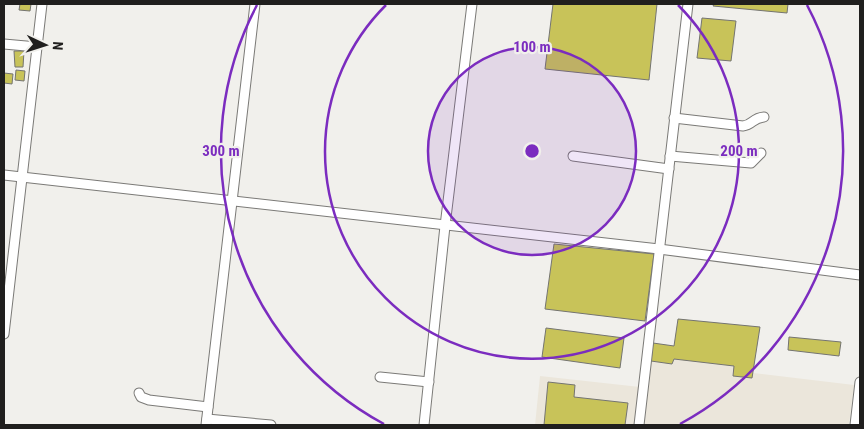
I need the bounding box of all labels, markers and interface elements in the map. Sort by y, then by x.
north arrow [20,20,70,70]
text: 100 m [513,38,551,56]
text: N [50,41,66,51]
text: 300 m [202,142,240,160]
centre of rings [523,142,541,160]
text: 200 m [720,142,758,160]

